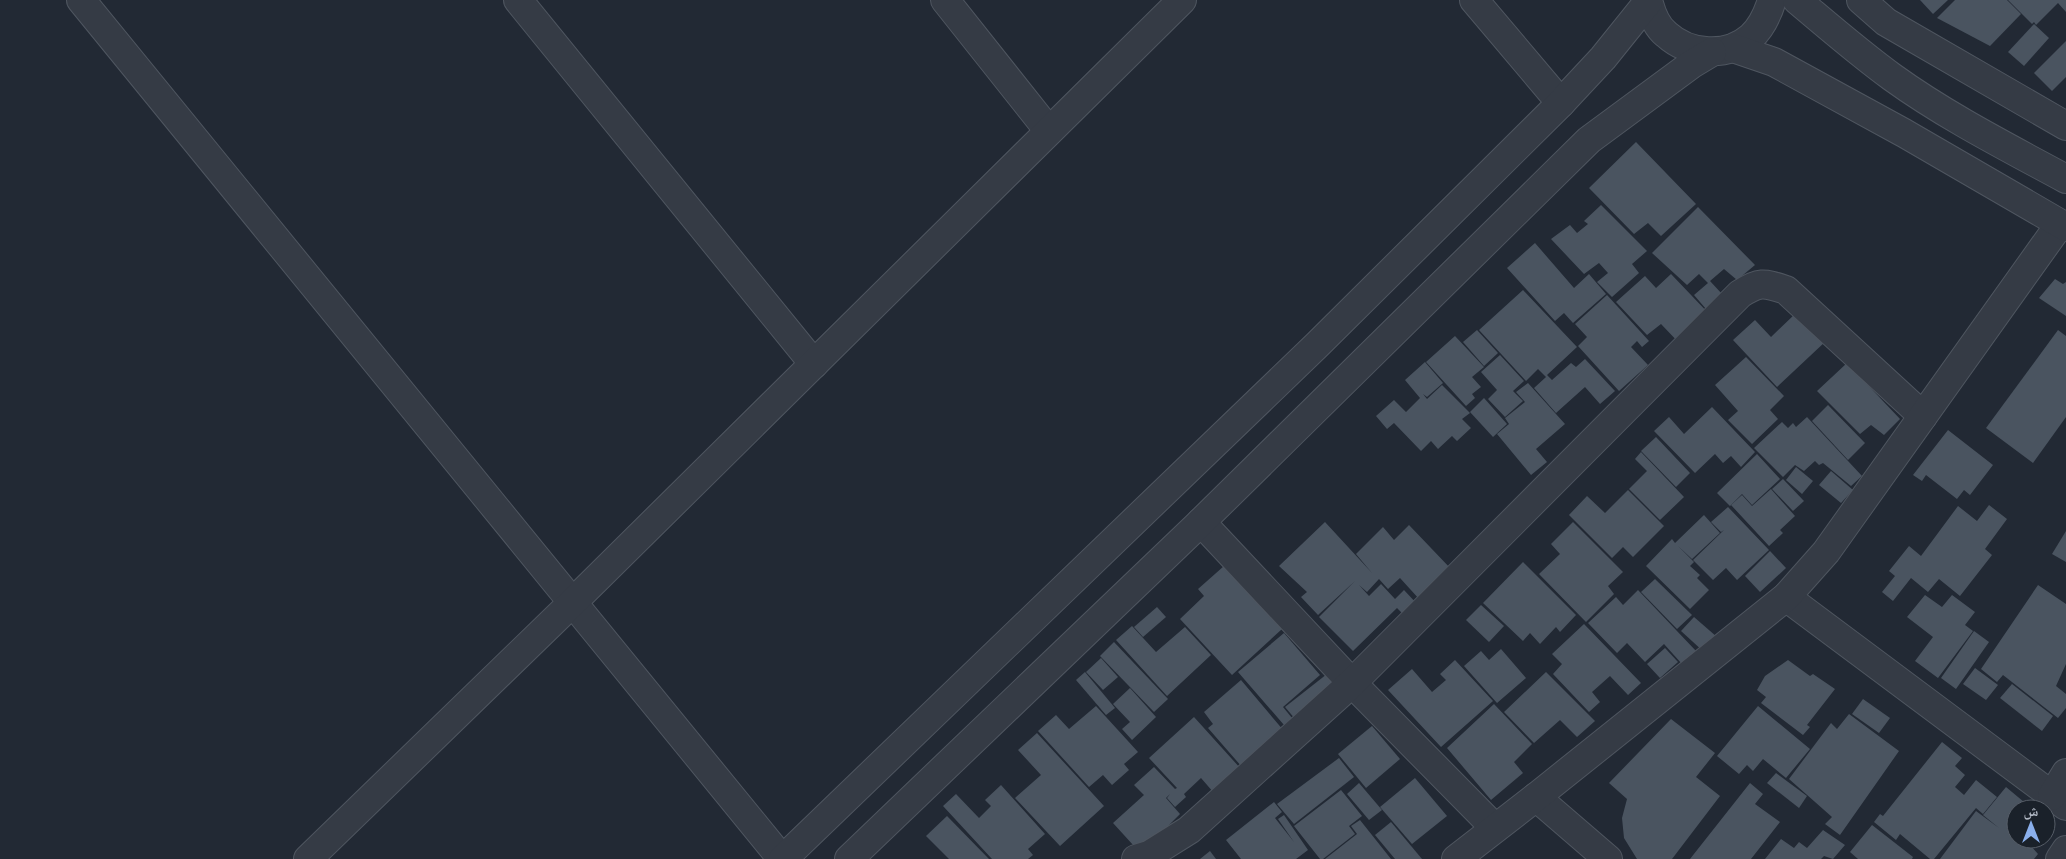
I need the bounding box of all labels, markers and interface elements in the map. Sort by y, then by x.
north arrow [2006,799,2056,849]
text: ش [2024,803,2039,820]

